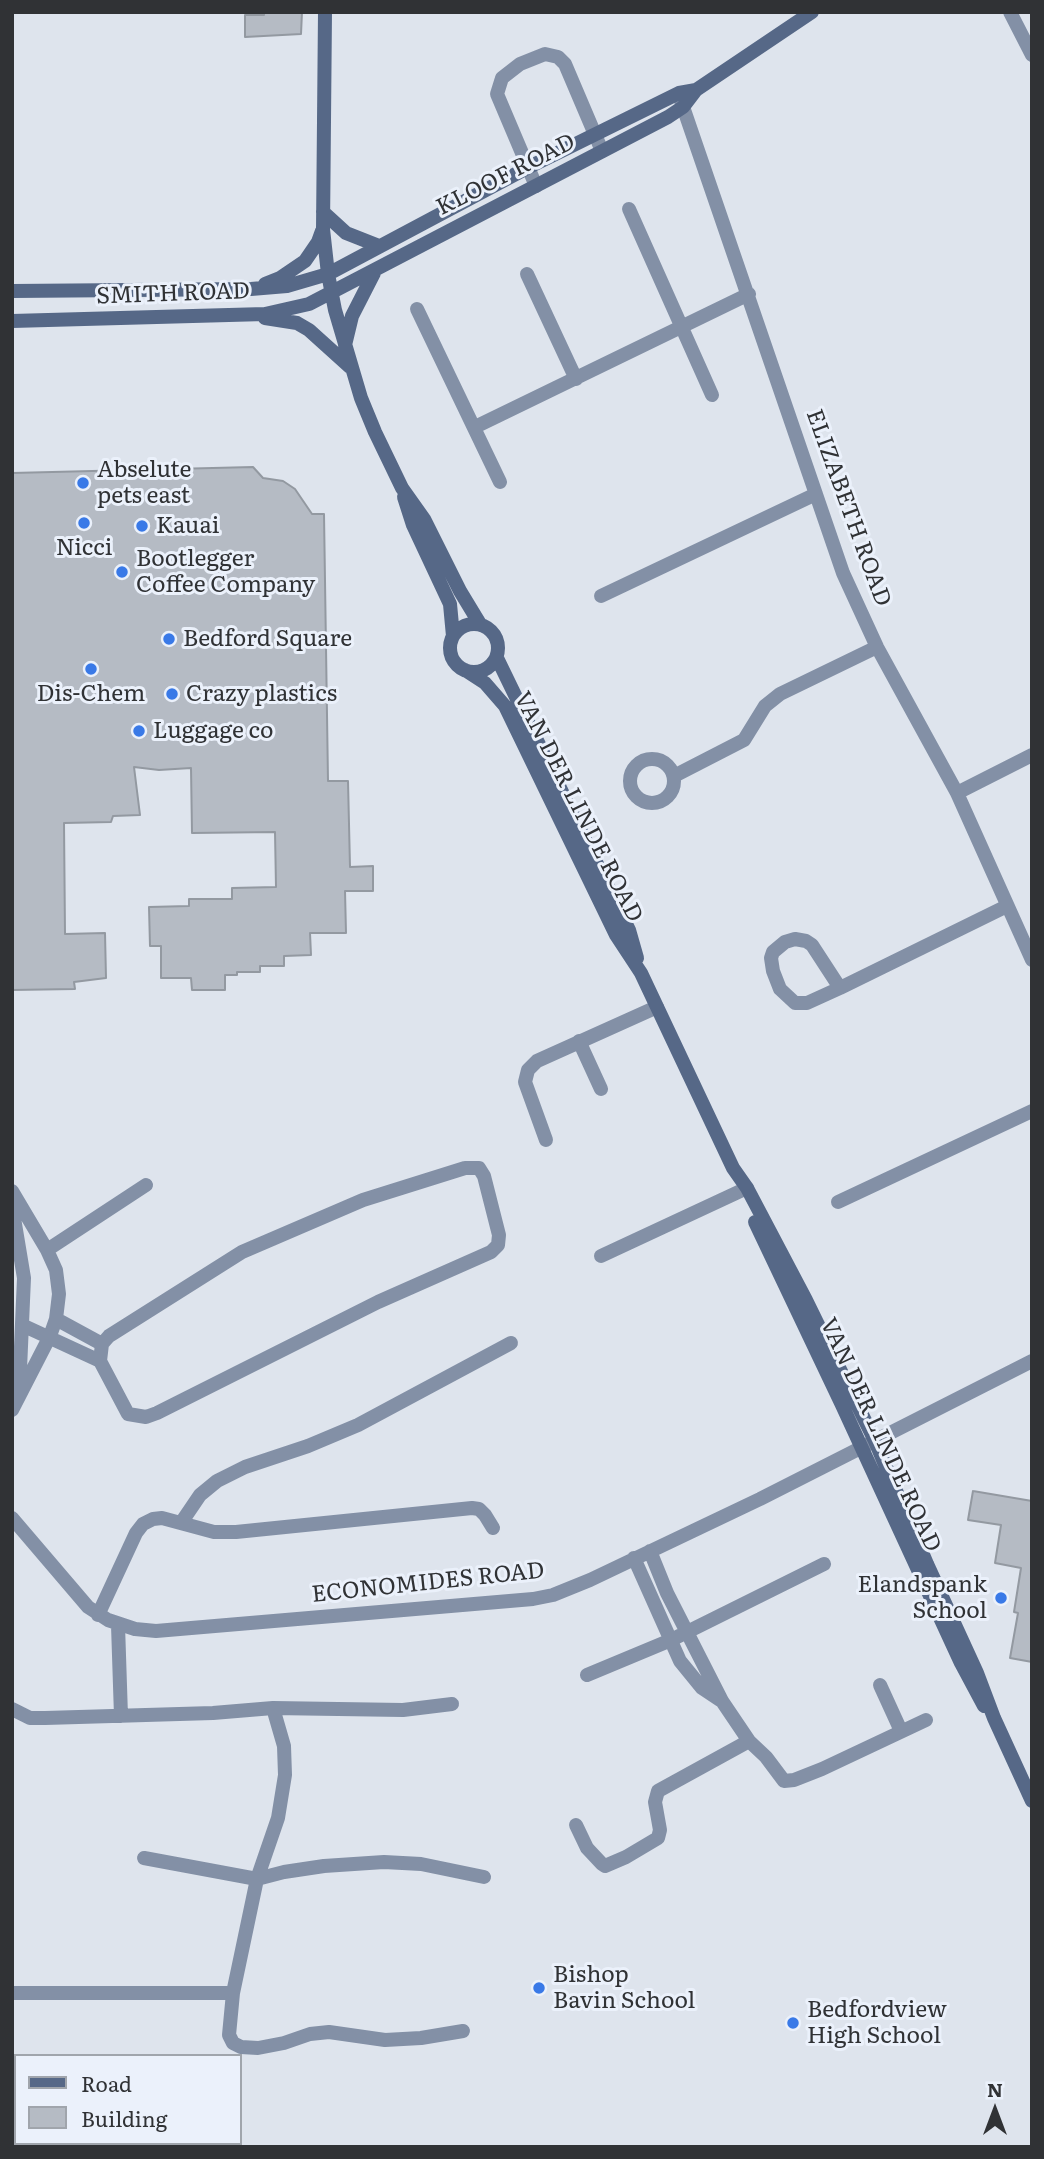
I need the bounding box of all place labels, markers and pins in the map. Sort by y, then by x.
place label: Abselute pets east [97,456,191,510]
marker: Abselute pets east [75,475,91,491]
place label: Kauai [156,512,219,540]
marker: Nicci [76,515,92,531]
marker: Kauai [134,518,150,534]
place label: Nicci [56,534,112,562]
place label: Bootlegger Coffee Company [136,545,315,599]
marker: Bootlegger Coffee Company [114,564,130,580]
place label: Bedford Square [183,625,352,653]
marker: Bedford Square [161,631,177,647]
marker: Dis-Chem [83,661,99,677]
place label: Dis-Chem [37,680,145,708]
place label: Crazy plastics [186,680,337,708]
marker: Crazy plastics [164,686,180,702]
place label: Luggage co [153,717,273,745]
marker: Luggage co [131,723,147,739]
place label: Elandspank School [857,1571,987,1625]
marker: Elandspank School [993,1590,1009,1606]
place label: Bishop Bavin School [553,1961,695,2015]
marker: Bishop Bavin School [531,1980,547,1996]
place label: Bedfordview High School [807,1996,947,2050]
marker: Bedfordview High School [785,2015,801,2031]

